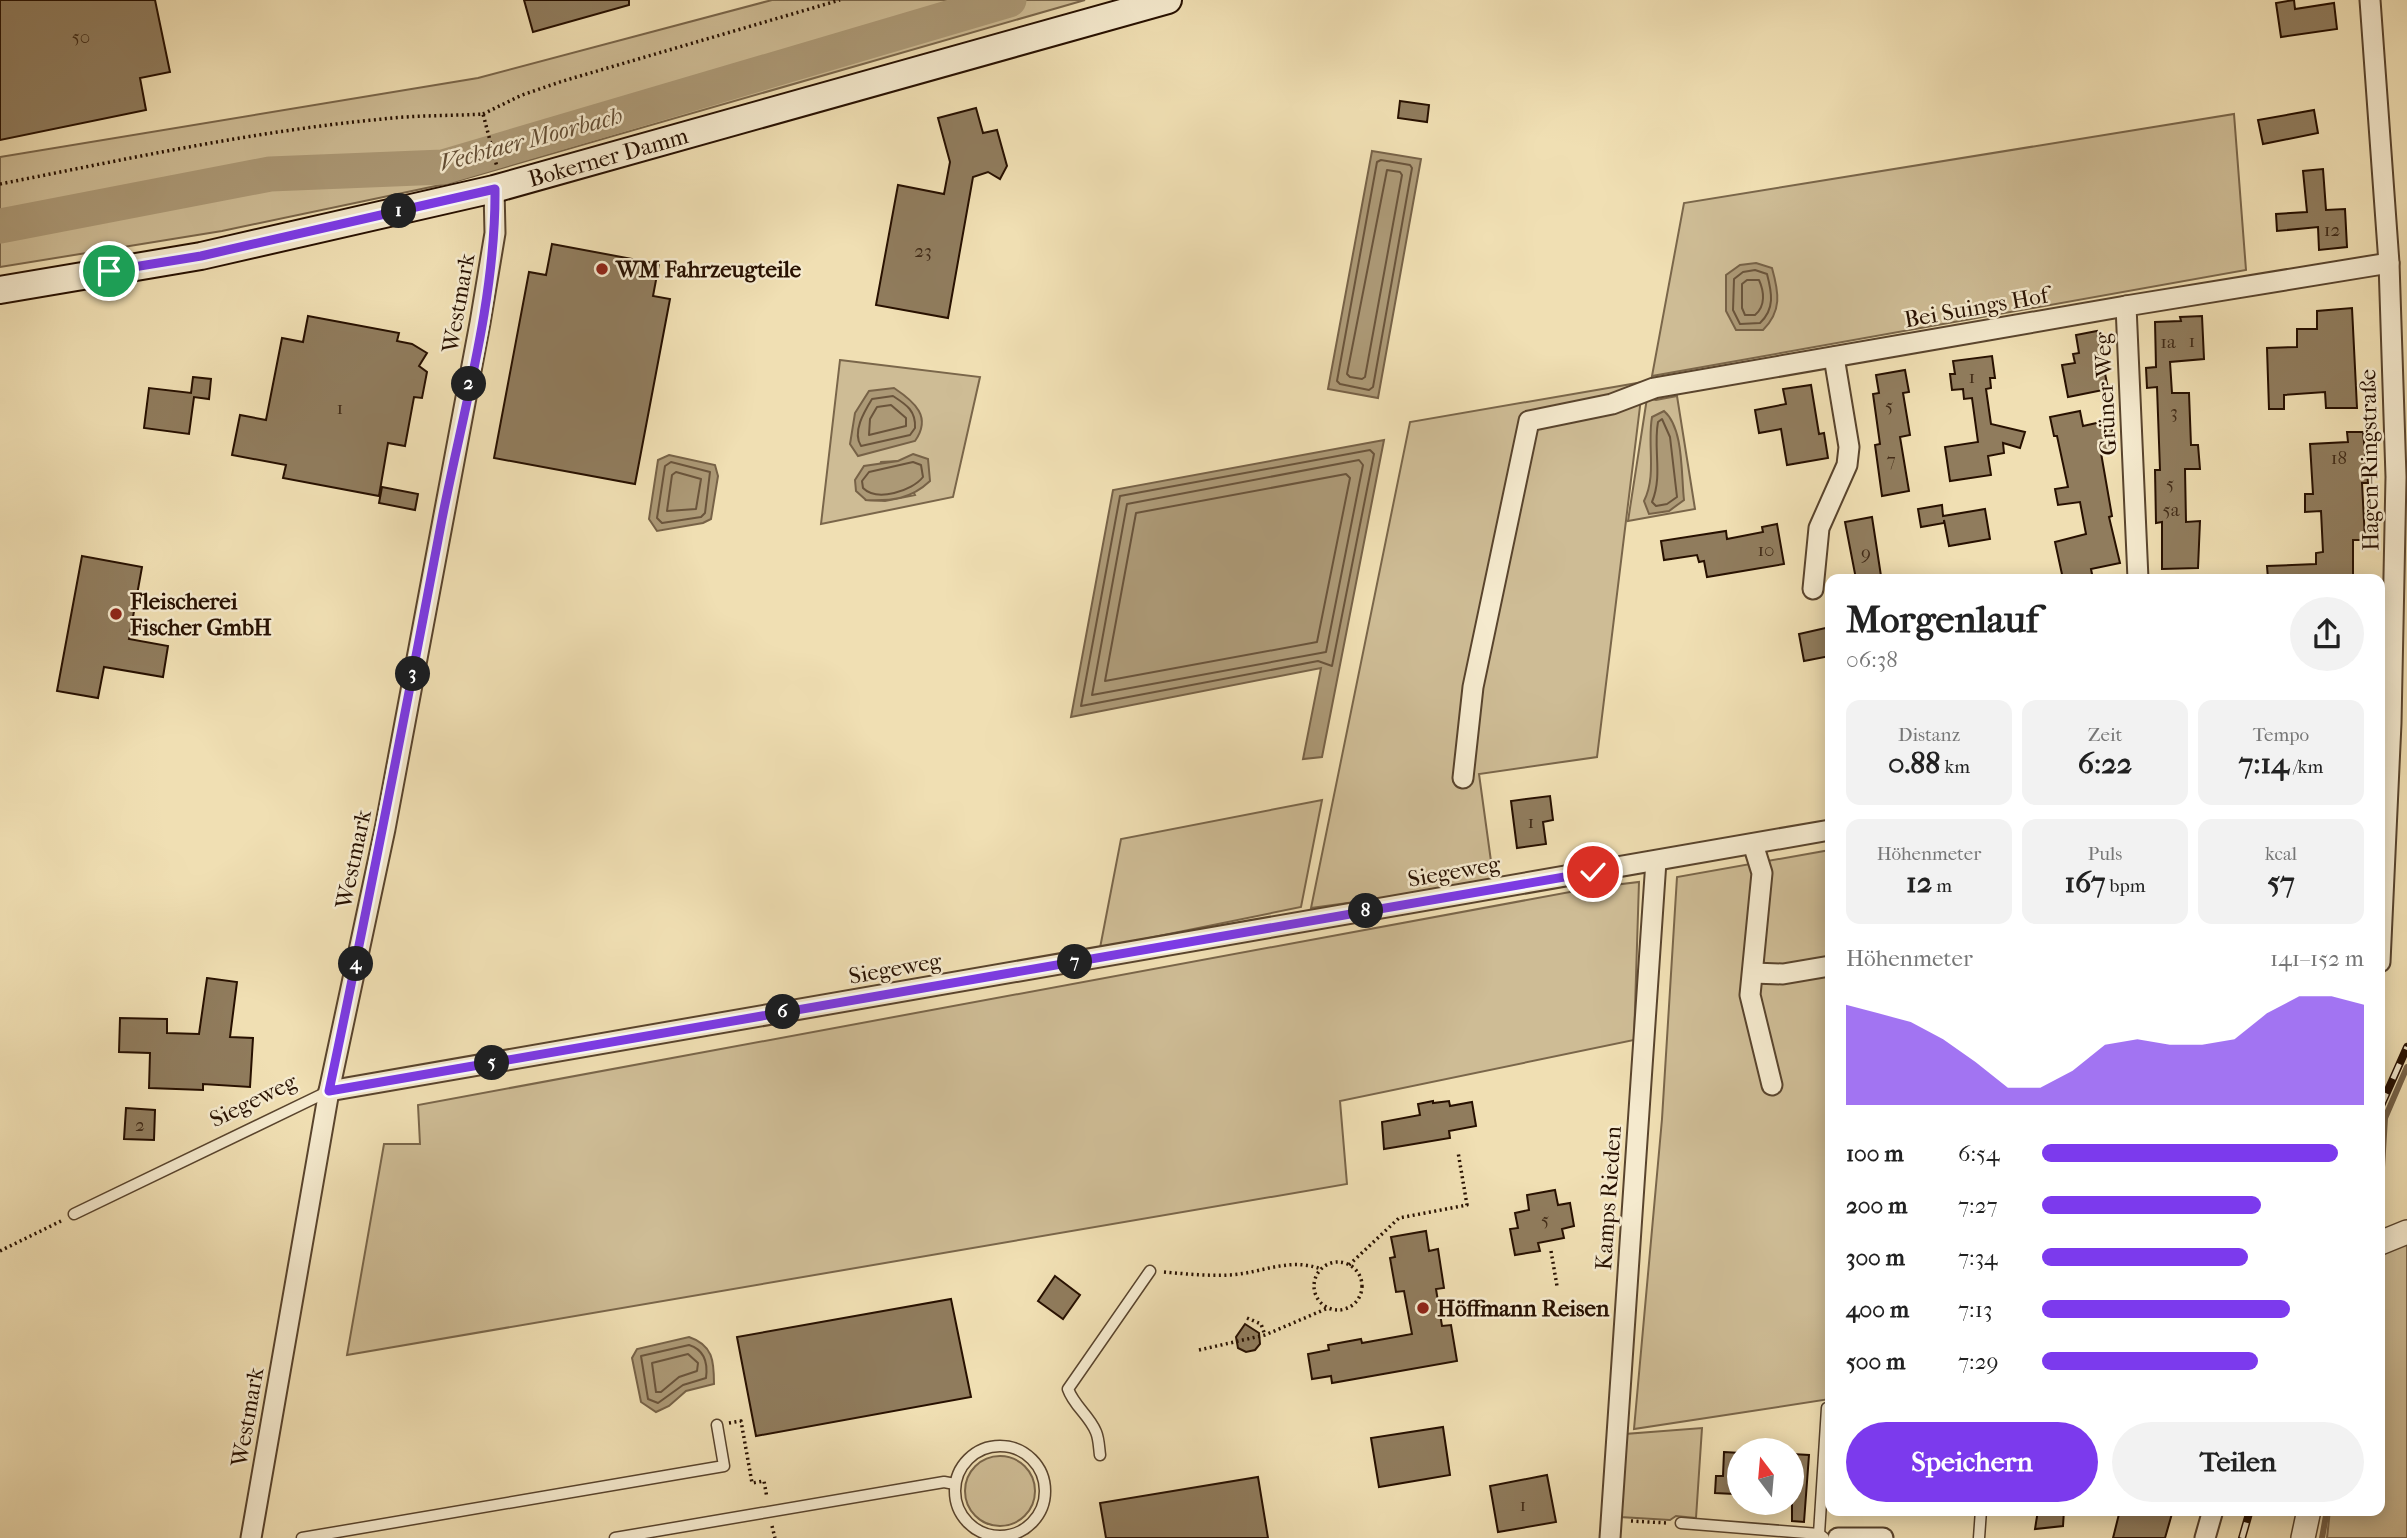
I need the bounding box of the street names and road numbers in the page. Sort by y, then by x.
street label: Bokerner Damm [525,122,691,193]
street label: Westmark [436,250,481,356]
street label: Bei Suings Hof [1902,281,2055,333]
street label: Grüner Weg [2089,331,2122,456]
street label: Hagen-Ringstraße [2354,369,2385,551]
street label: Westmark [330,806,377,912]
street label: Siegeweg [1406,850,1503,893]
street label: Siegeweg [847,947,944,990]
street label: Siegeweg [205,1067,302,1133]
street label: Kamps Rieden [1590,1124,1627,1271]
street label: Westmark [225,1364,270,1470]

